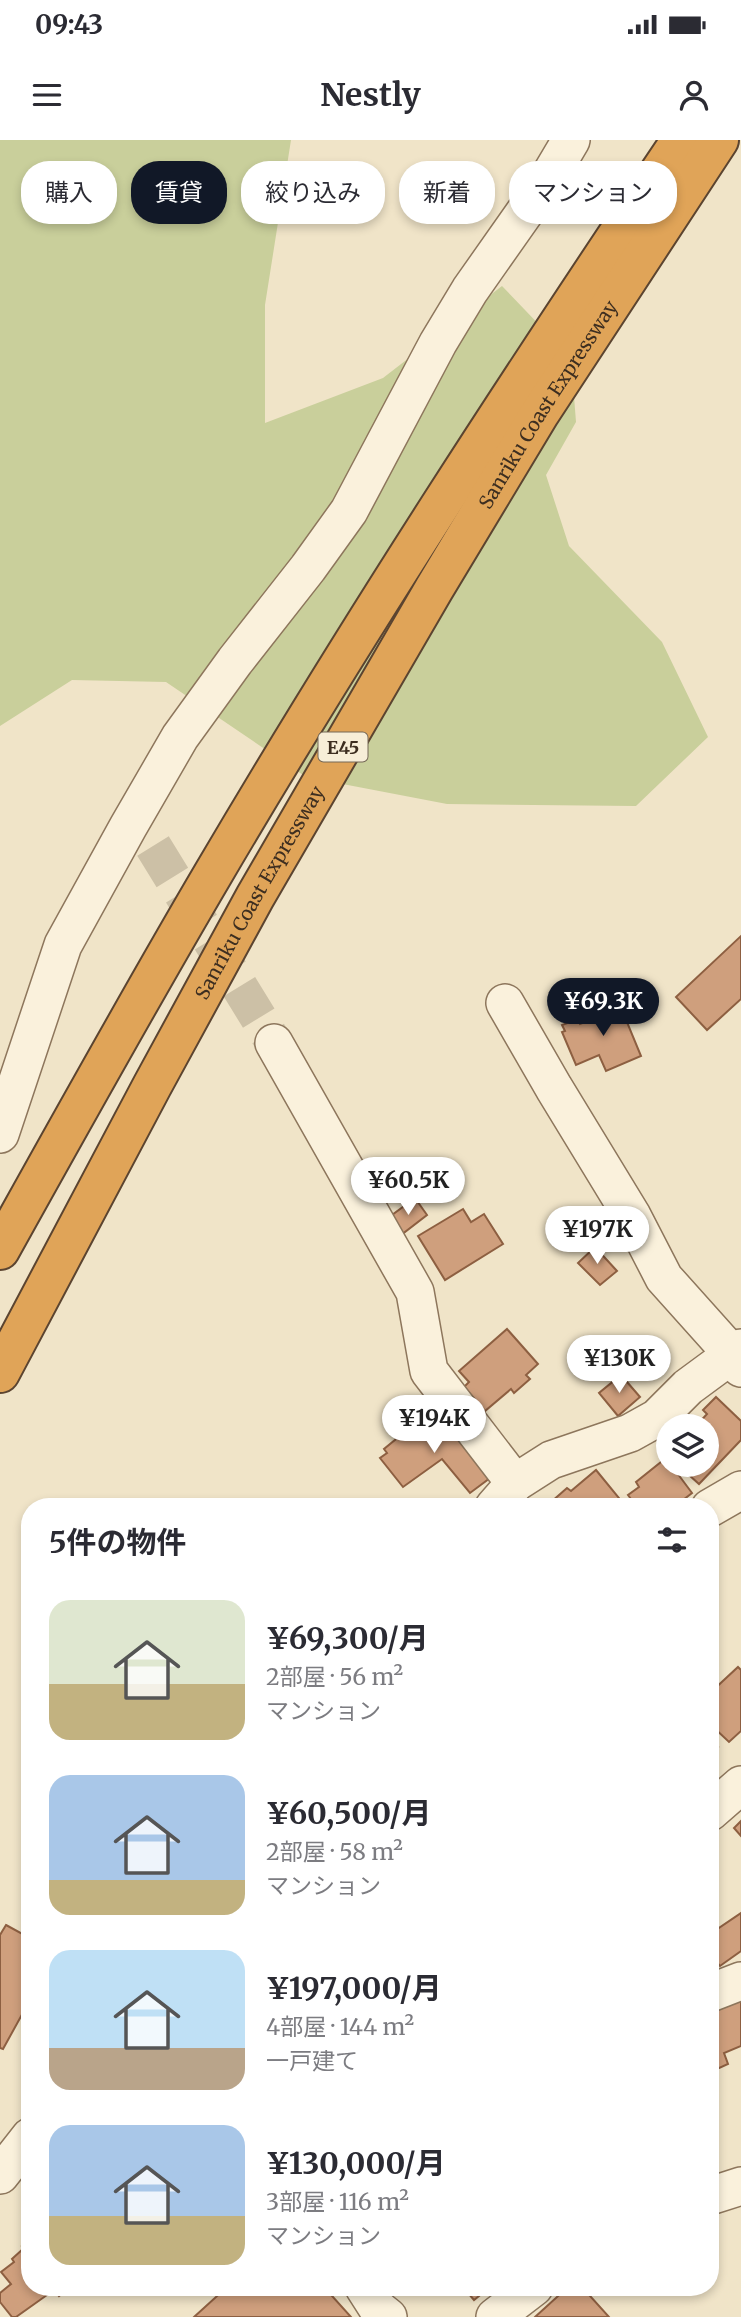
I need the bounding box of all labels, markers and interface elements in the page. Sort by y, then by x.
text: 09:43 [35,8,103,41]
text: Nestly [320,75,421,115]
icon: menu [28,76,66,114]
icon: person [675,76,713,114]
chip: 購入 [21,161,117,224]
chip: 賃貸 [131,161,227,224]
chip: 絞り込み [241,161,385,224]
chip: 新着 [399,161,495,224]
chip: マンション [509,161,677,224]
street label: Sanriku Coast Expressway [473,296,622,513]
road number: E45 [318,732,368,762]
street label: Sanriku Coast Expressway [190,781,329,1004]
pin: ¥69.3K [546,978,660,1038]
text: ¥69.3K [563,986,643,1015]
pin: ¥60.5K [351,1158,465,1217]
text: ¥60.5K [367,1165,449,1194]
pin: ¥197K [548,1206,646,1266]
text: ¥197K [561,1214,633,1243]
pin: ¥130K [570,1336,668,1395]
text: ¥130K [583,1343,655,1372]
pin: ¥194K [385,1396,483,1455]
text: ¥194K [398,1403,470,1432]
map controls [656,1414,719,1477]
button: layers [656,1414,719,1477]
icon: filters [653,1521,691,1559]
text: 5件の物件 [49,1523,187,1561]
text: ¥69,300/月 [266,1619,429,1657]
icon: home [105,1628,189,1712]
text: 2部屋 · 56 m² [266,1662,403,1691]
text: マンション [266,1696,381,1725]
text: ¥60,500/月 [266,1794,431,1832]
icon: home [105,1803,189,1887]
text: 2部屋 · 58 m² [266,1837,403,1866]
text: マンション [266,1871,381,1900]
text: ¥197,000/月 [266,1969,442,2007]
icon: home [105,1978,189,2062]
text: 4部屋 · 144 m² [266,2012,414,2041]
text: 一戸建て [266,2046,358,2075]
text: ¥130,000/月 [266,2144,446,2182]
icon: home [105,2153,189,2237]
text: 3部屋 · 116 m² [266,2187,409,2216]
text: マンション [266,2221,381,2250]

